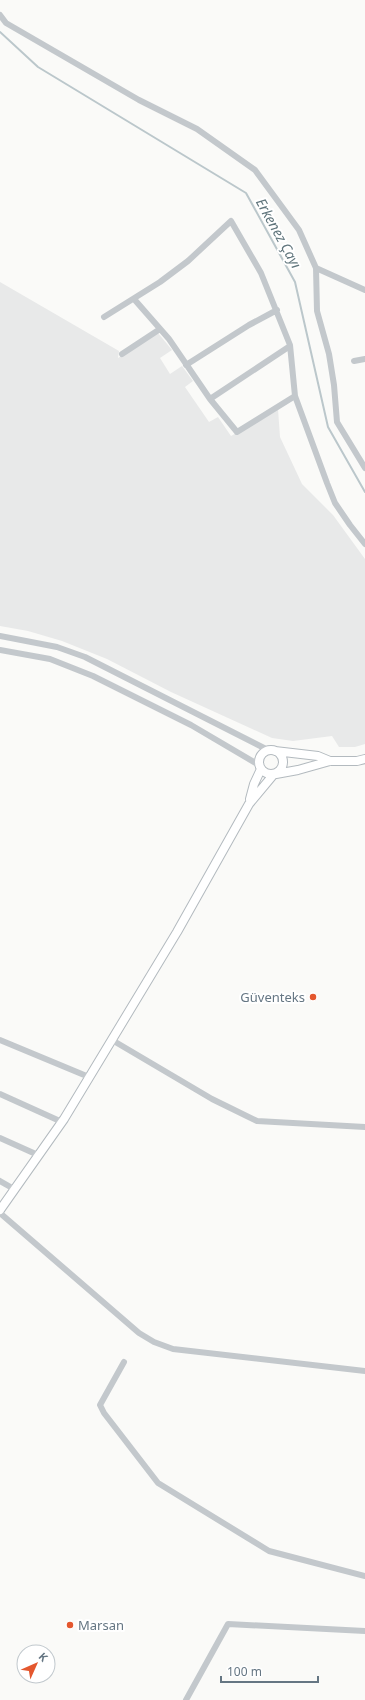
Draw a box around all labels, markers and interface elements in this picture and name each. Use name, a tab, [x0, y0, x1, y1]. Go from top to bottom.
water label: Erkenez Çayı	[252, 194, 306, 272]
place label: Güventeks	[240, 988, 305, 1006]
marker: Güventeks	[308, 992, 318, 1002]
place label: Marsan	[78, 1616, 124, 1634]
marker: Marsan	[65, 1620, 75, 1630]
north arrow	[16, 1644, 56, 1684]
text: K	[36, 1649, 52, 1665]
scale bar	[221, 1658, 318, 1684]
text: 100 m	[227, 1663, 262, 1680]

